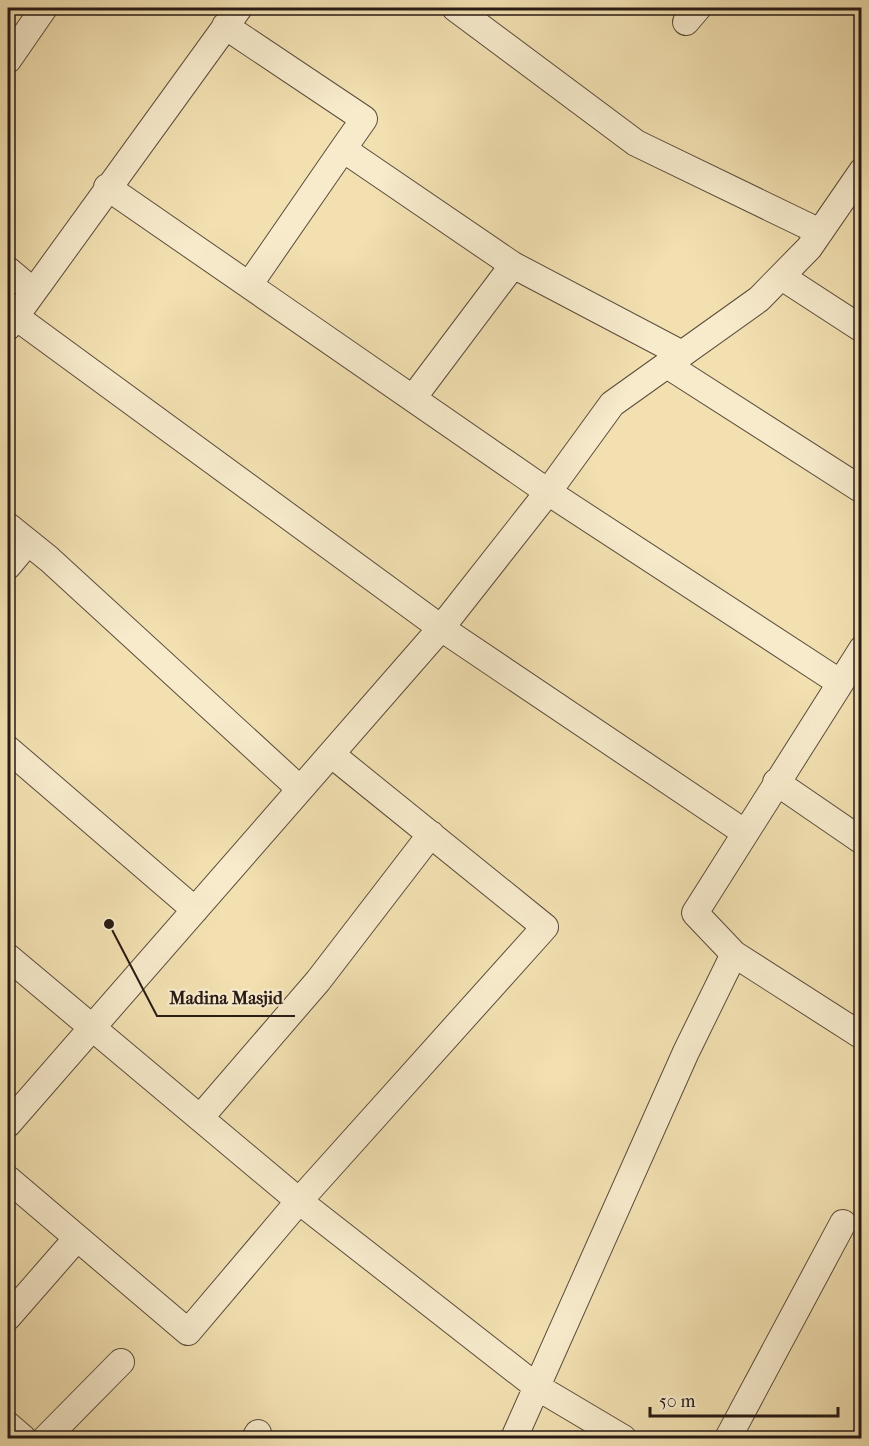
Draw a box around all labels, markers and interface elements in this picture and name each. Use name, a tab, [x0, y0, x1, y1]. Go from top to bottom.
callout: Madina Masjid	[157, 980, 295, 1016]
text: Madina Masjid	[168, 988, 284, 1009]
scale bar	[650, 1380, 838, 1418]
text: 50 m	[659, 1391, 696, 1412]

